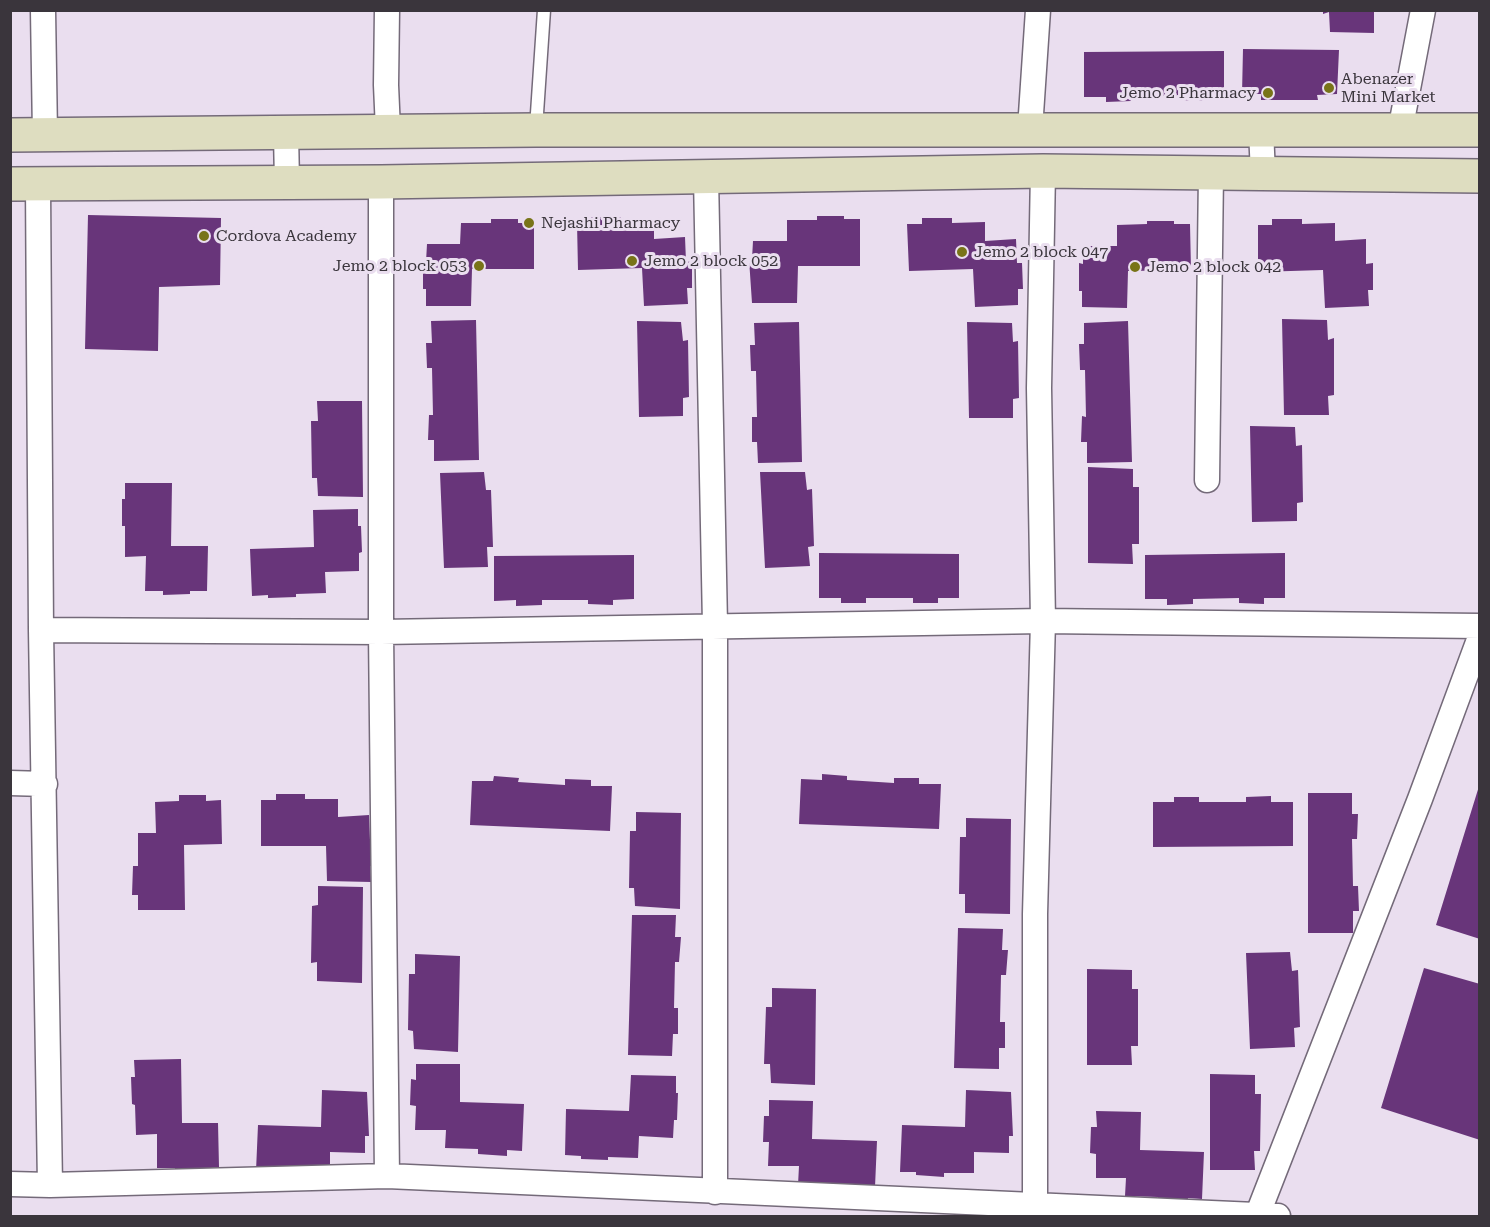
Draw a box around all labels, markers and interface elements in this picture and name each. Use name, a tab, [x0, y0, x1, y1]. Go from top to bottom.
place label: Abenazer Mini Market	[1341, 69, 1436, 107]
marker: Abenazer Mini Market	[1322, 81, 1336, 95]
place label: Jemo 2 Pharmacy	[1120, 83, 1256, 103]
marker: Jemo 2 Pharmacy	[1261, 86, 1275, 100]
place label: Nejashi Pharmacy	[541, 213, 680, 233]
marker: Nejashi Pharmacy	[522, 216, 536, 230]
place label: Cordova Academy	[216, 226, 357, 246]
marker: Cordova Academy	[197, 229, 211, 243]
place label: Jemo 2 block 047	[974, 242, 1108, 262]
marker: Jemo 2 block 047	[955, 245, 969, 259]
place label: Jemo 2 block 052	[644, 251, 778, 271]
marker: Jemo 2 block 052	[625, 254, 639, 268]
place label: Jemo 2 block 053	[333, 256, 467, 276]
place label: Jemo 2 block 042	[1147, 257, 1281, 277]
marker: Jemo 2 block 053	[472, 259, 486, 273]
marker: Jemo 2 block 042	[1128, 260, 1142, 274]

